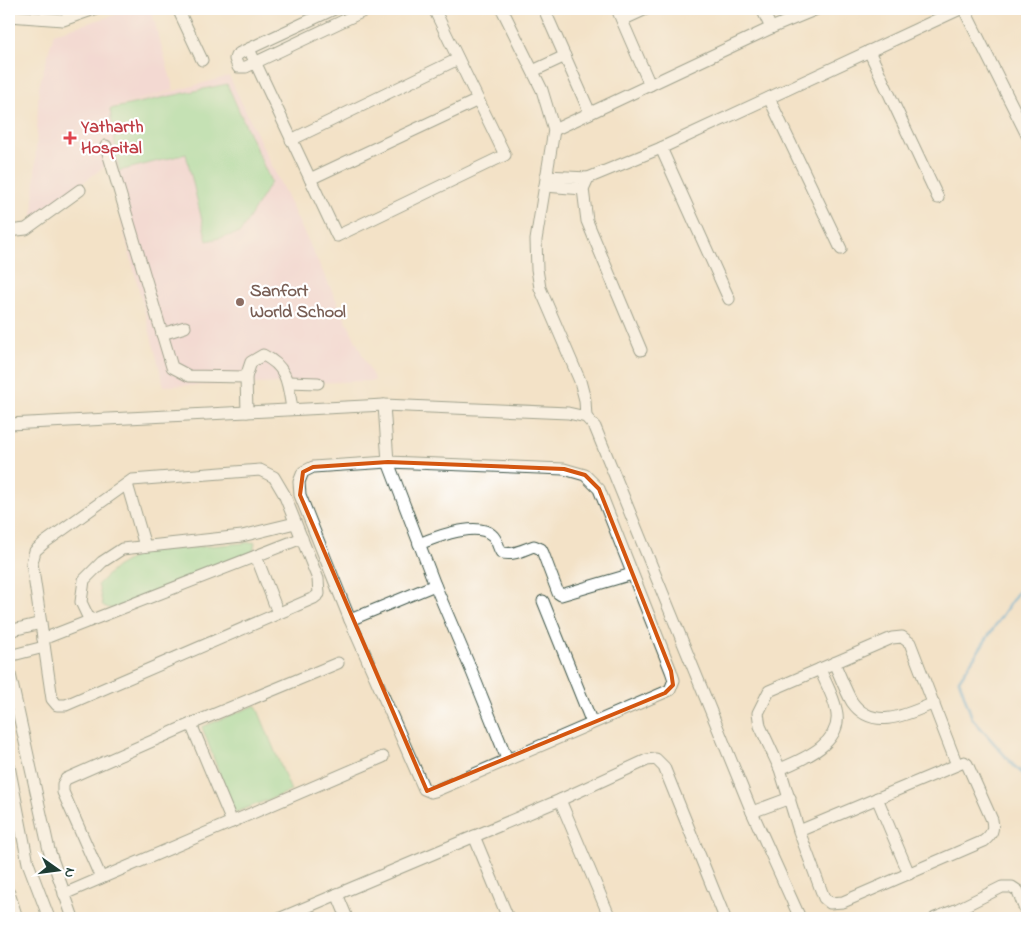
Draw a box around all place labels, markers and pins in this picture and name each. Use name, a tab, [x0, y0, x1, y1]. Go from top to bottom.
place label: Yatharth Hospital	[80, 115, 144, 162]
marker: Yatharth Hospital	[63, 131, 77, 145]
place label: Sanfort World School	[250, 279, 346, 326]
marker: Sanfort World School	[234, 296, 246, 308]

